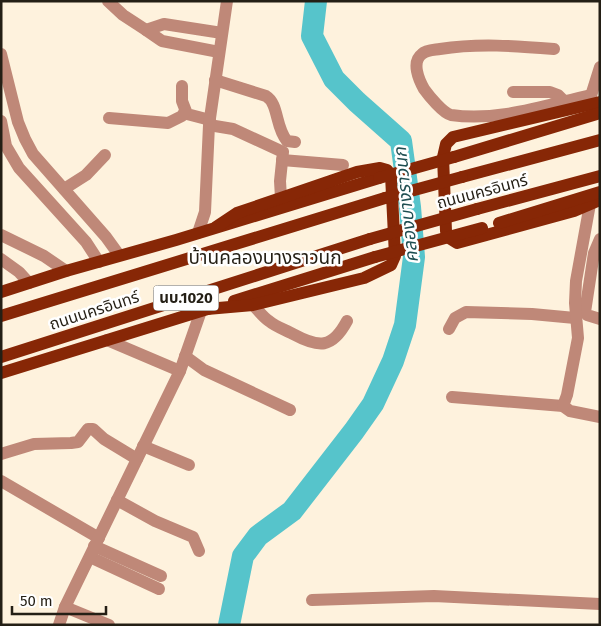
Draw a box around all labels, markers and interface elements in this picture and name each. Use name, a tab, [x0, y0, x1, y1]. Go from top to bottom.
water label: คลองบางราวนก	[389, 145, 423, 264]
street label: ถนนนครอินทร์	[435, 170, 530, 213]
district label: บ้านคลองบางราวนก	[188, 246, 342, 269]
road number: นบ.1020	[154, 286, 218, 310]
street label: ถนนนครอินทร์	[47, 287, 142, 334]
scale bar	[12, 584, 106, 616]
text: 50 m	[20, 592, 53, 610]

